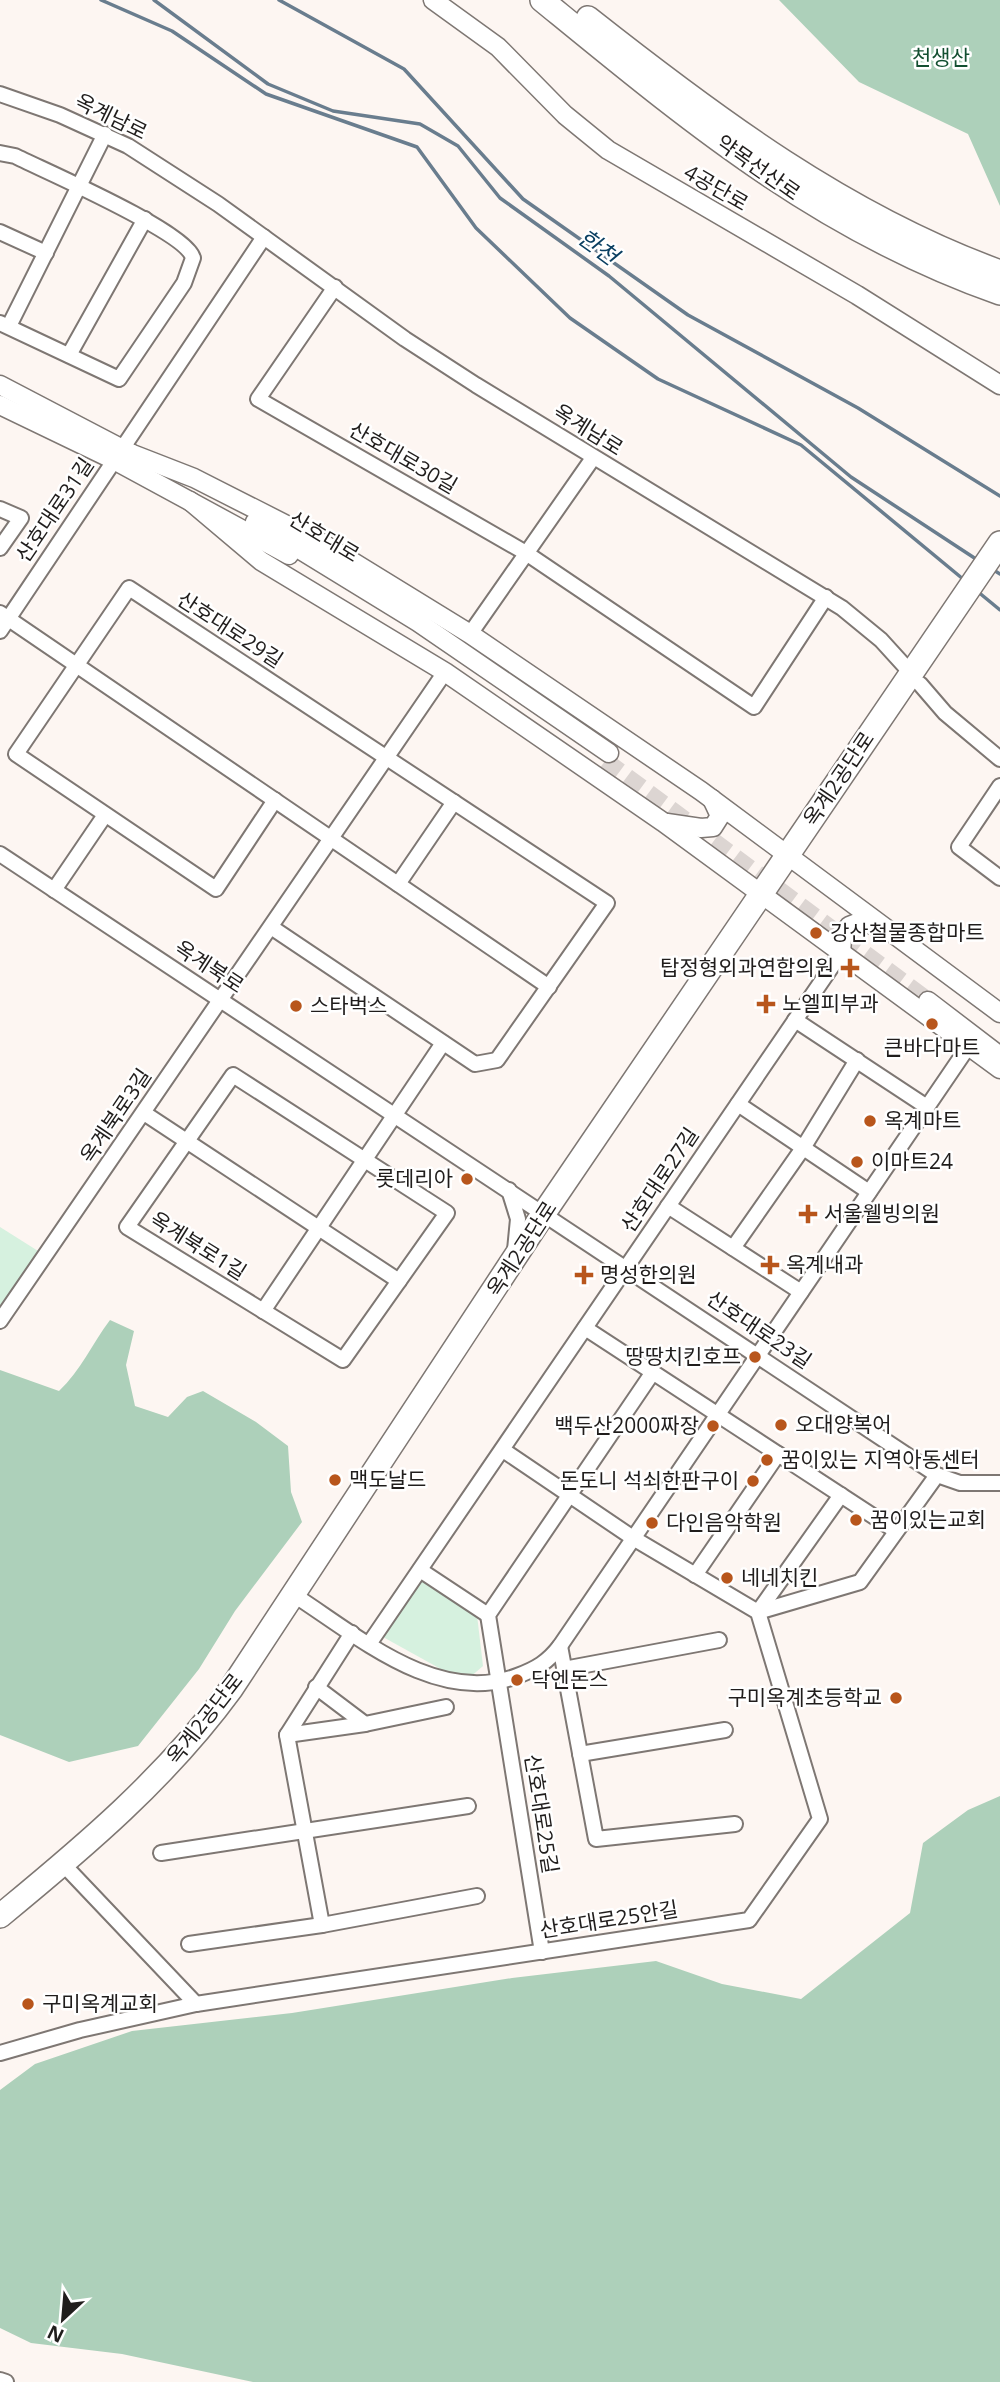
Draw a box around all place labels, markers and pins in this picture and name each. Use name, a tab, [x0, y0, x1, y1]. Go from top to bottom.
place label: 강산철물종합마트	[830, 918, 985, 946]
marker: 강산철물종합마트	[808, 925, 824, 941]
place label: 탑정형외과연합의원	[660, 953, 834, 981]
marker: 탑정형외과연합의원	[840, 958, 860, 978]
place label: 노엘피부과	[782, 989, 879, 1017]
place label: 스타벅스	[310, 991, 387, 1019]
marker: 노엘피부과	[756, 994, 776, 1014]
marker: 스타벅스	[288, 998, 304, 1014]
marker: 큰바다마트	[924, 1016, 940, 1032]
place label: 큰바다마트	[884, 1033, 980, 1061]
place label: 옥계마트	[884, 1106, 961, 1134]
marker: 옥계마트	[862, 1113, 878, 1129]
place label: 이마트24	[871, 1147, 953, 1175]
marker: 이마트24	[849, 1154, 865, 1170]
place label: 롯데리아	[376, 1164, 453, 1192]
marker: 롯데리아	[459, 1171, 475, 1187]
place label: 서울웰빙의원	[824, 1199, 940, 1227]
marker: 서울웰빙의원	[798, 1204, 818, 1224]
place label: 옥계내과	[786, 1250, 863, 1278]
marker: 옥계내과	[760, 1255, 780, 1275]
place label: 명성한의원	[600, 1260, 697, 1288]
marker: 명성한의원	[574, 1265, 594, 1285]
place label: 땅땅치킨호프	[625, 1342, 741, 1370]
marker: 땅땅치킨호프	[747, 1349, 763, 1365]
place label: 오대양복어	[795, 1410, 892, 1438]
place label: 백두산2000짜장	[554, 1411, 699, 1439]
marker: 오대양복어	[773, 1417, 789, 1433]
marker: 백두산2000짜장	[705, 1418, 721, 1434]
place label: 꿈이있는 지역아동센터	[781, 1445, 980, 1473]
marker: 꿈이있는 지역아동센터	[759, 1452, 775, 1468]
place label: 맥도날드	[349, 1465, 426, 1493]
place label: 돈도니 석쇠한판구이	[560, 1466, 739, 1494]
marker: 맥도날드	[327, 1472, 343, 1488]
marker: 돈도니 석쇠한판구이	[745, 1473, 761, 1489]
place label: 꿈이있는교회	[870, 1505, 986, 1533]
place label: 다인음악학원	[666, 1508, 782, 1536]
marker: 꿈이있는교회	[848, 1512, 864, 1528]
marker: 다인음악학원	[644, 1515, 660, 1531]
place label: 네네치킨	[741, 1563, 818, 1591]
marker: 네네치킨	[719, 1570, 735, 1586]
place label: 닥엔돈스	[531, 1665, 608, 1693]
marker: 닥엔돈스	[509, 1672, 525, 1688]
place label: 구미옥계초등학교	[727, 1683, 882, 1711]
marker: 구미옥계초등학교	[888, 1690, 904, 1706]
place label: 구미옥계교회	[42, 1989, 158, 2017]
marker: 구미옥계교회	[20, 1996, 36, 2012]

